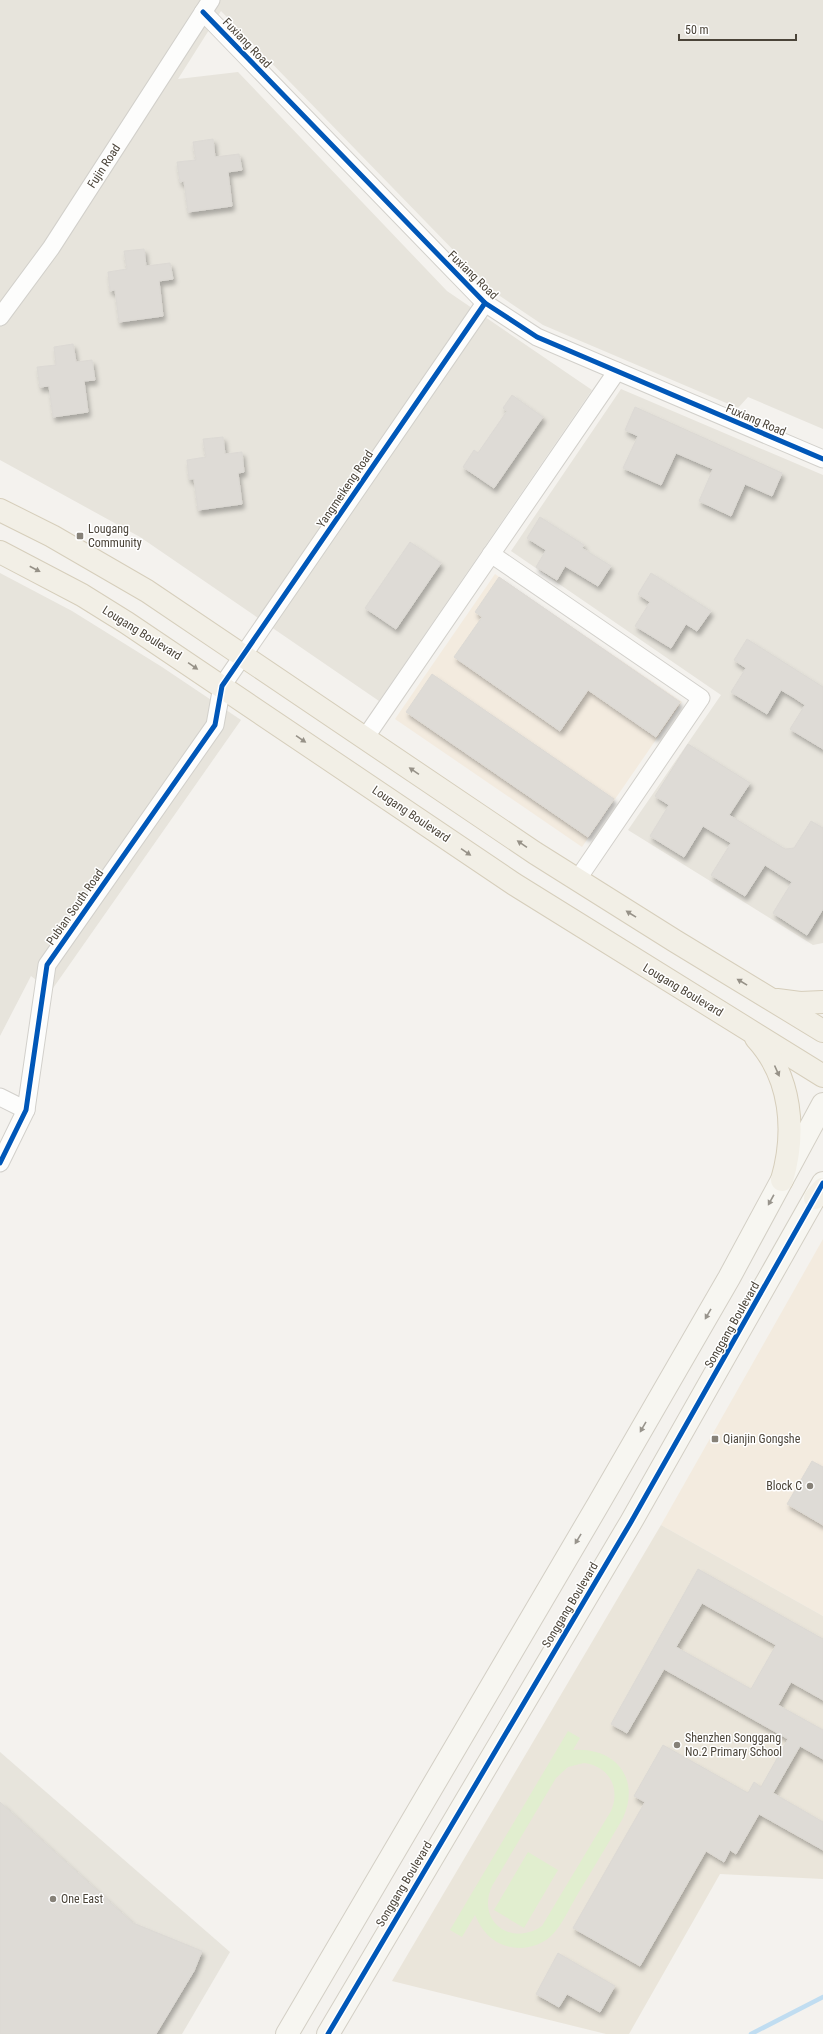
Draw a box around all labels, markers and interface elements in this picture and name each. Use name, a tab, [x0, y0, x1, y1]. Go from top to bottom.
street label: Fuxiang Road	[220, 15, 274, 71]
scale bar	[679, 16, 796, 42]
text: 50 m	[685, 23, 709, 37]
street label: Fujin Road	[85, 141, 123, 191]
street label: Fuxiang Road	[445, 248, 501, 302]
street label: Fuxiang Road	[724, 401, 788, 439]
street label: Yangmeikeng Road	[314, 448, 376, 530]
place label: Lougang Community	[88, 522, 142, 550]
marker: Lougang Community	[75, 531, 85, 541]
one-way arrow	[29, 566, 40, 573]
street label: Lougang Boulevard	[100, 603, 184, 663]
one-way arrow	[188, 662, 199, 670]
one-way arrow	[296, 735, 306, 743]
one-way arrow	[409, 767, 419, 775]
street label: Lougang Boulevard	[370, 783, 453, 845]
one-way arrow	[516, 840, 527, 848]
one-way arrow	[461, 848, 472, 855]
street label: Pubian South Road	[44, 866, 106, 948]
one-way arrow	[626, 910, 636, 918]
street label: Lougang Boulevard	[641, 961, 725, 1019]
one-way arrow	[736, 978, 748, 985]
one-way arrow	[774, 1066, 780, 1077]
one-way arrow	[768, 1194, 775, 1206]
street label: Songgang Boulevard	[702, 1279, 762, 1371]
one-way arrow	[705, 1308, 712, 1320]
one-way arrow	[640, 1421, 647, 1433]
place label: Qianjin Gongshe	[723, 1432, 801, 1446]
marker: Qianjin Gongshe	[710, 1434, 720, 1444]
place label: Block C	[766, 1479, 802, 1493]
marker: Block C	[805, 1481, 815, 1491]
one-way arrow	[575, 1533, 582, 1545]
street label: Songgang Boulevard	[539, 1560, 601, 1650]
place label: Shenzhen Songgang No.2 Primary School	[685, 1731, 782, 1759]
marker: Shenzhen Songgang No.2 Primary School	[672, 1740, 682, 1750]
street label: Songgang Boulevard	[373, 1839, 435, 1929]
place label: One East	[61, 1892, 104, 1906]
marker: One East	[48, 1894, 58, 1904]

